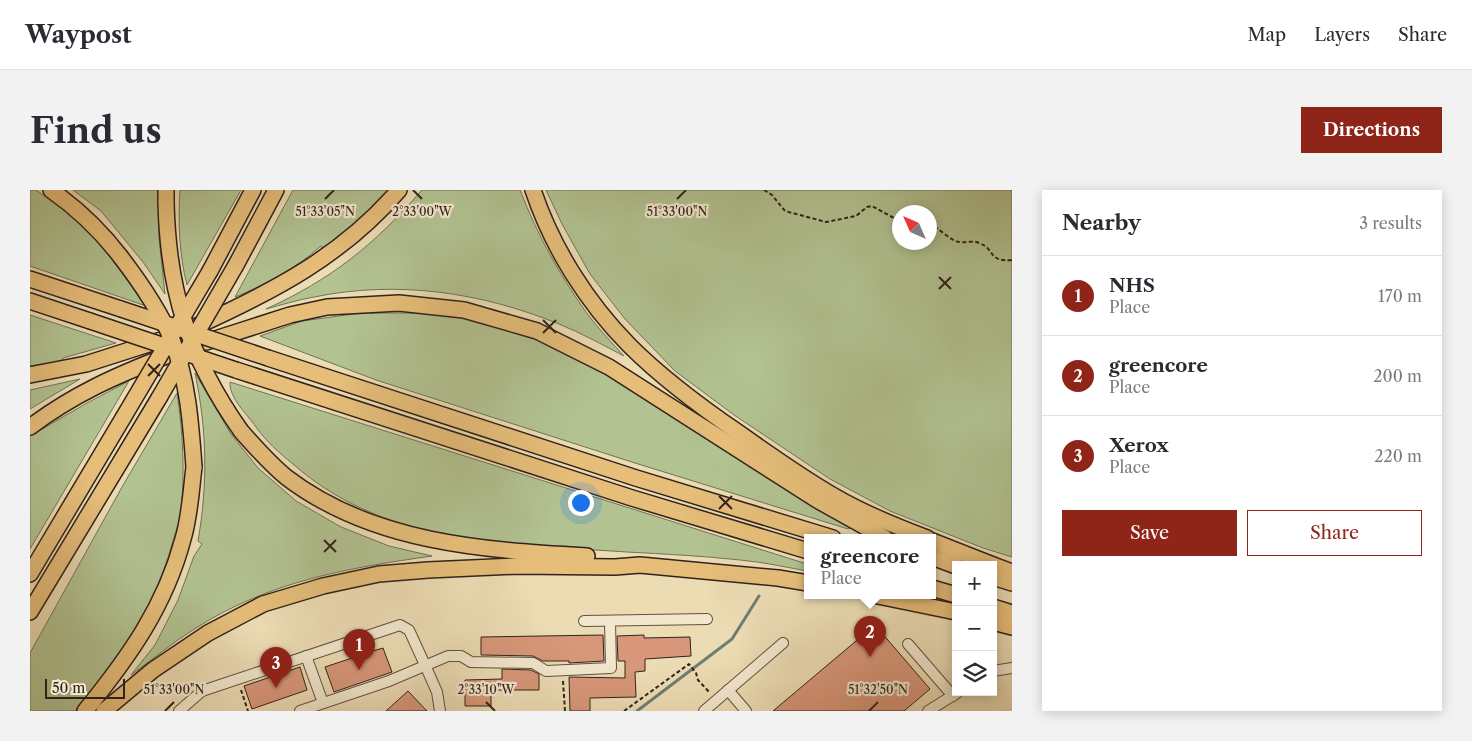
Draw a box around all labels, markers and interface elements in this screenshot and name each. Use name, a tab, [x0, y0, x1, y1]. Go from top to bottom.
text: Waypost	[25, 20, 132, 49]
text: Map	[1248, 24, 1286, 46]
text: Layers	[1314, 24, 1370, 46]
text: Share	[1398, 24, 1447, 46]
button: Directions	[1301, 107, 1442, 153]
text: Find us	[30, 109, 162, 152]
text: 51°33'05"N	[295, 204, 355, 219]
text: 2°33'00"W	[392, 204, 453, 219]
text: 51°33'00"N	[647, 204, 707, 219]
north arrow	[892, 205, 937, 250]
text: Nearby	[1062, 210, 1141, 235]
text: 3 results	[1359, 213, 1422, 233]
text: NHS	[1109, 274, 1155, 297]
text: 1	[1074, 286, 1082, 306]
text: 170 m	[1378, 286, 1422, 306]
text: Place	[1109, 297, 1150, 317]
text: greencore	[1109, 354, 1208, 377]
text: 2	[1073, 366, 1083, 386]
text: 200 m	[1373, 366, 1422, 386]
text: Place	[1109, 377, 1150, 397]
text: Xerox	[1109, 434, 1169, 457]
text: 3	[1073, 446, 1083, 466]
text: 220 m	[1374, 446, 1422, 466]
text: Place	[1109, 457, 1150, 477]
your location	[568, 490, 594, 516]
button: Save	[1062, 510, 1237, 556]
button: Share	[1247, 510, 1422, 556]
popup	[804, 534, 936, 599]
text: greencore	[821, 545, 919, 568]
map controls	[952, 561, 997, 696]
button: +	[952, 561, 997, 606]
text: Place	[821, 568, 862, 588]
button: −	[952, 606, 997, 651]
pin: 2	[854, 616, 886, 657]
pin: 1	[343, 629, 375, 670]
pin: 3	[260, 647, 292, 688]
button: layers	[952, 651, 997, 696]
scale bar	[45, 676, 125, 699]
text: 50 m	[52, 679, 85, 697]
text: 51°33'00"N	[144, 682, 204, 697]
text: 2°33'10"W	[458, 682, 515, 697]
text: 51°32'50"N	[848, 682, 908, 697]

